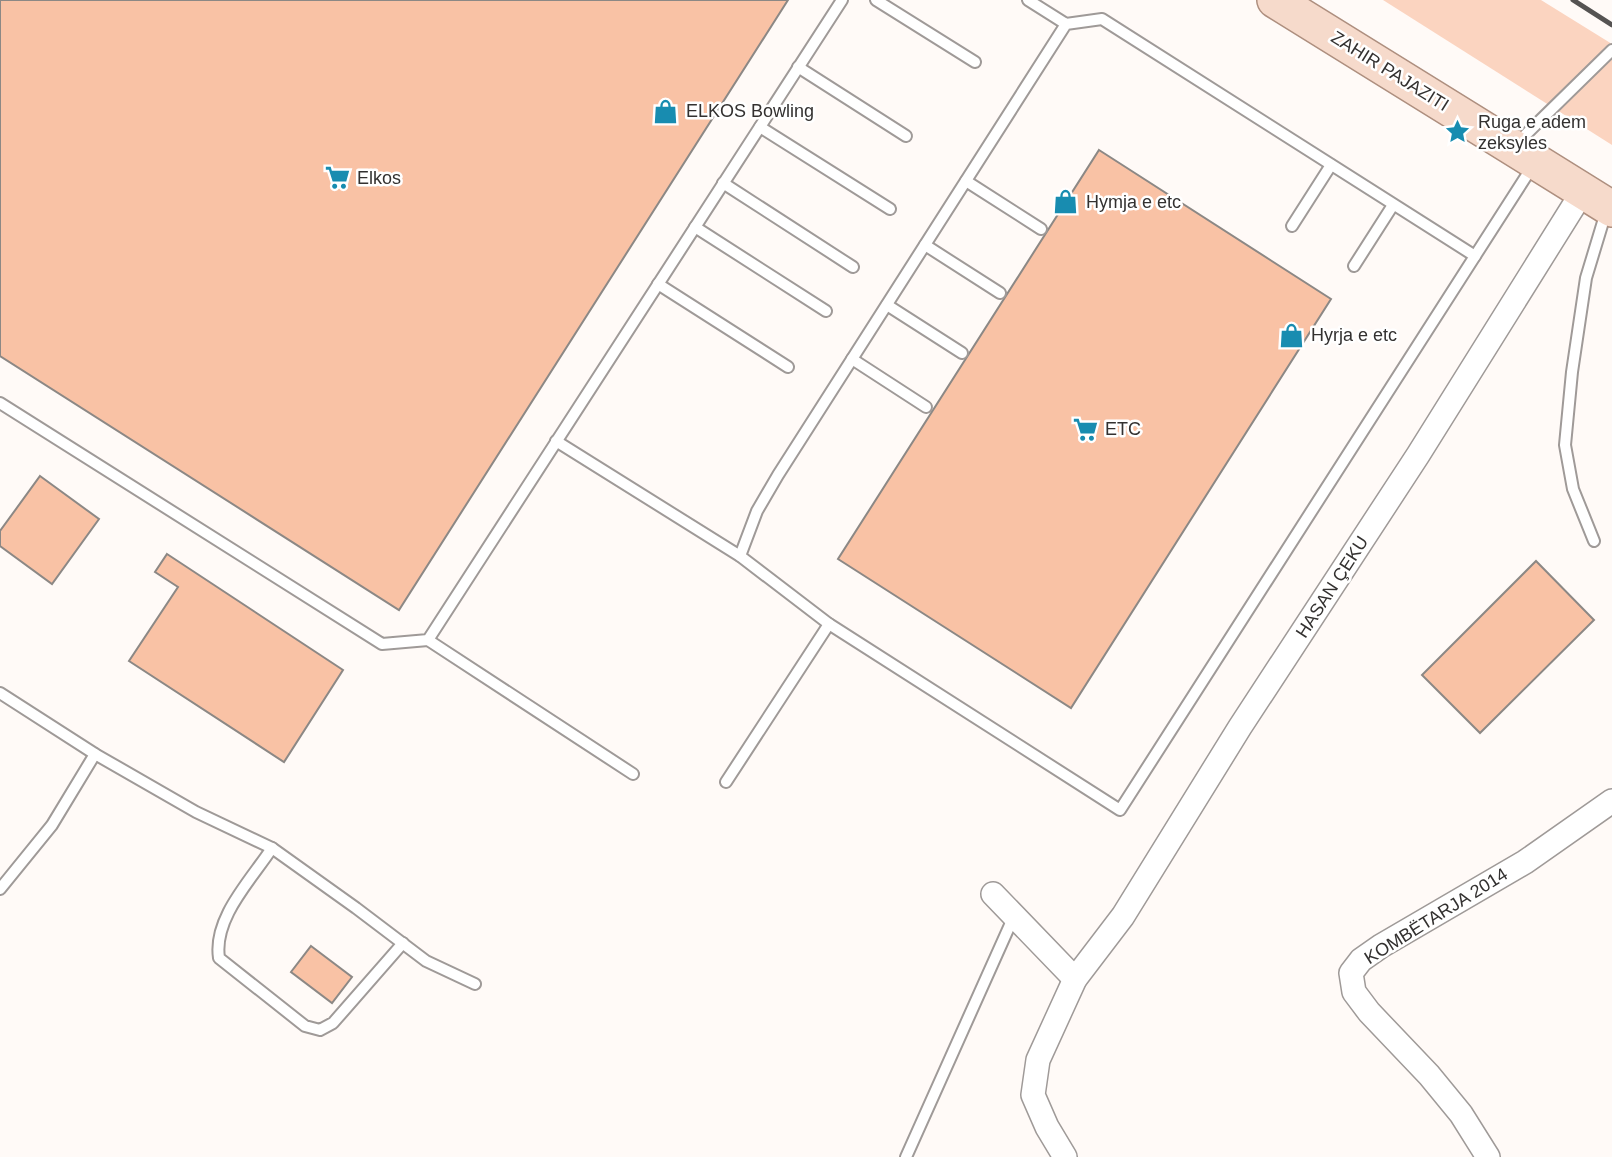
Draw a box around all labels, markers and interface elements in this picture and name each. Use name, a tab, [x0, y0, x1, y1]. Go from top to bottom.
street label: ZAHIR PAJAZITI	[1328, 27, 1452, 115]
shop icon: ELKOS Bowling	[652, 97, 680, 125]
place label: ELKOS Bowling	[686, 101, 814, 121]
place label: Ruga e adem zeksyles	[1478, 112, 1586, 153]
place icon: Ruga e adem zeksyles	[1444, 118, 1472, 146]
supermarket icon: Elkos	[323, 164, 351, 192]
place label: Elkos	[357, 168, 401, 188]
shop icon: Hymja e etc	[1052, 188, 1080, 216]
place label: Hymja e etc	[1086, 192, 1181, 212]
shop icon: Hyrja e etc	[1277, 321, 1305, 349]
place label: Hyrja e etc	[1311, 325, 1397, 345]
supermarket icon: ETC	[1071, 415, 1099, 443]
place label: ETC	[1105, 419, 1141, 439]
street label: HASAN ÇEKU	[1292, 532, 1372, 642]
street label: KOMBËTARJA 2014	[1361, 864, 1511, 968]

